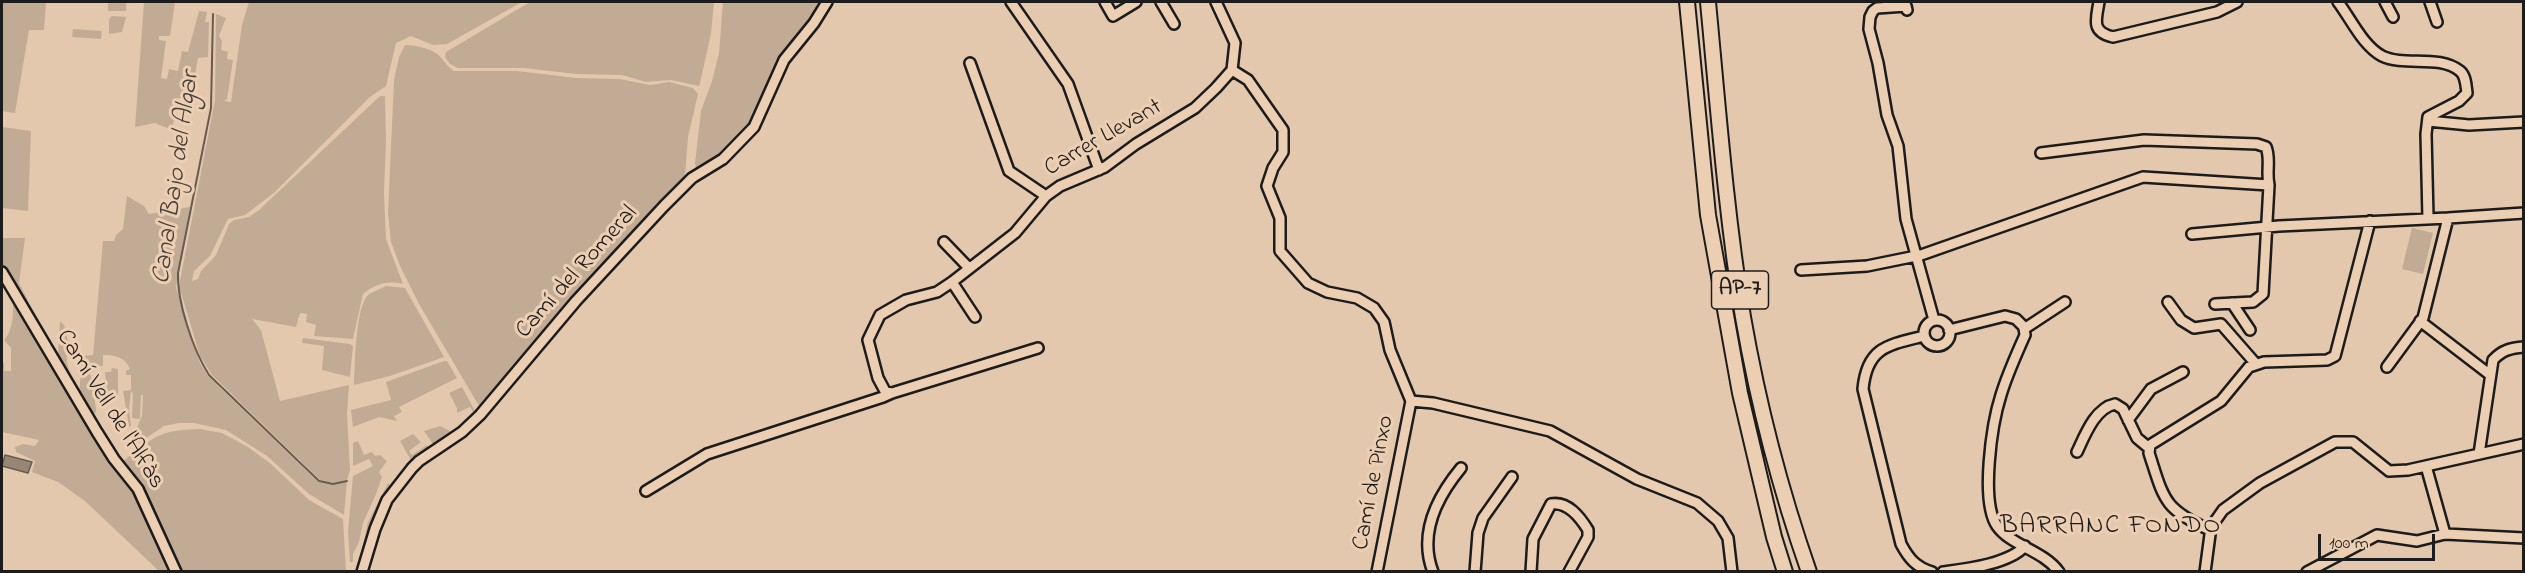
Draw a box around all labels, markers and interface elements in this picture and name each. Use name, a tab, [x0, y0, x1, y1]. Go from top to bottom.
water label: Canal Bajo del Algar	[148, 70, 208, 286]
street label: Carrer Llevant	[1040, 94, 1168, 184]
street label: Camí del Romeral	[511, 201, 645, 345]
road number: AP-7	[1712, 271, 1768, 309]
street label: Camí Vell de l'Alfàs	[48, 325, 170, 495]
street label: Camí de Pinxo	[1348, 413, 1402, 553]
district label: BARRANC FONDO	[2000, 512, 2222, 544]
scale bar	[2321, 522, 2438, 560]
text: 100 m	[2329, 531, 2369, 557]

